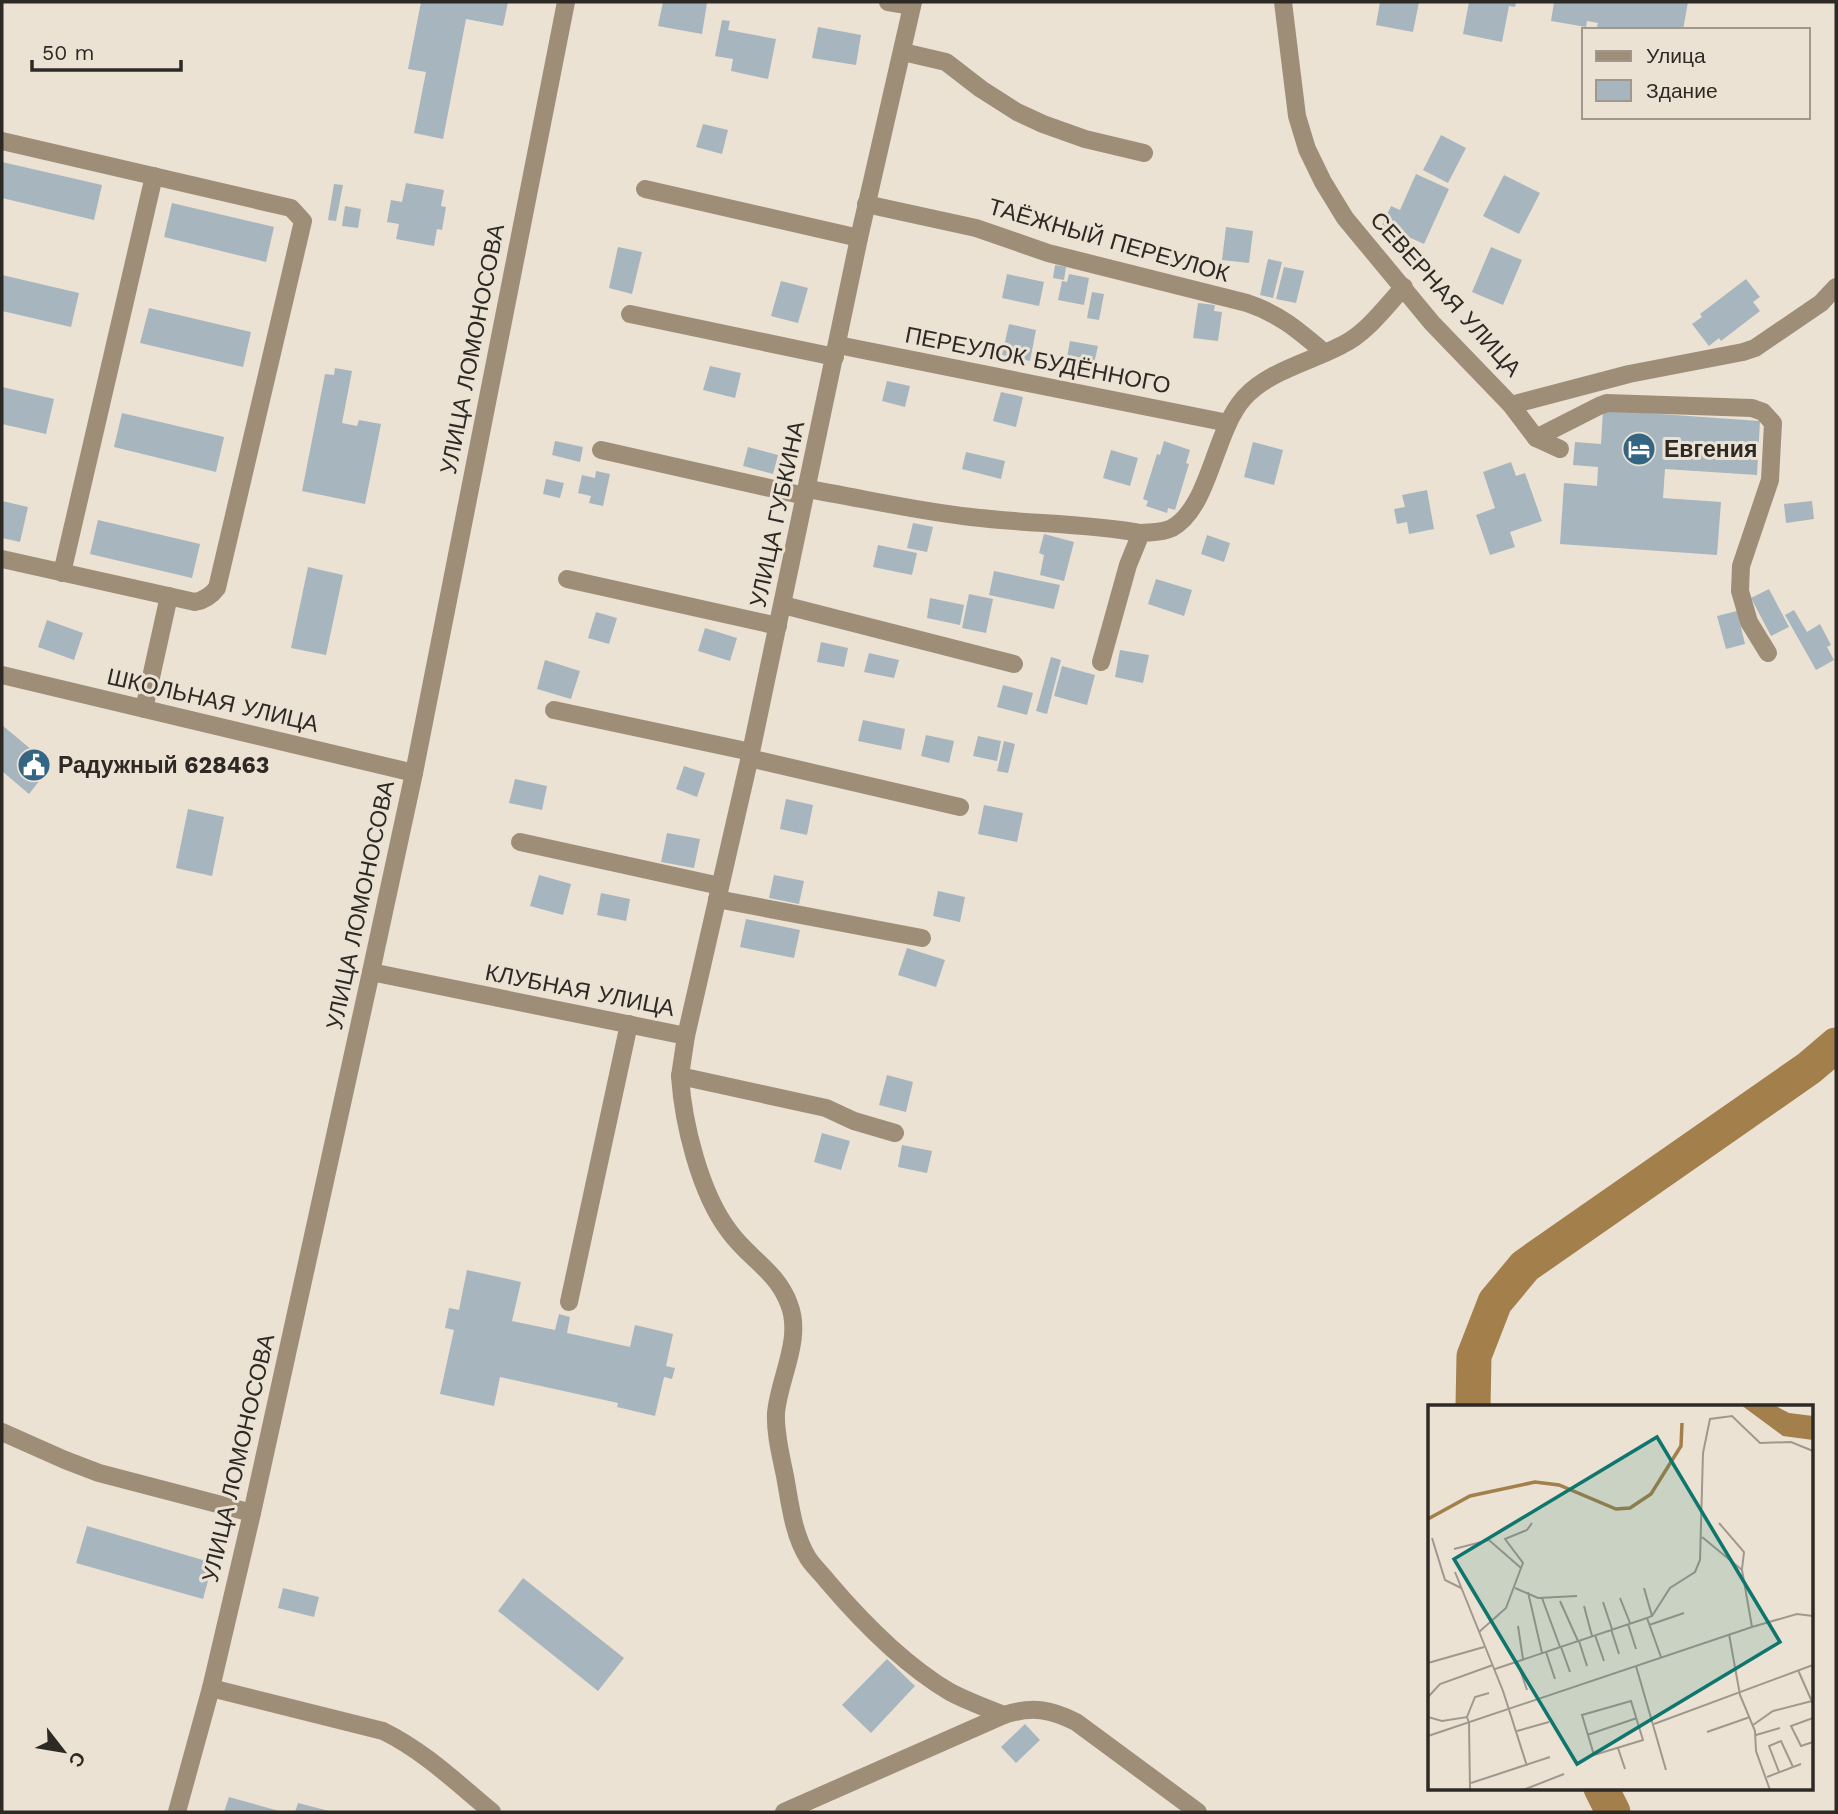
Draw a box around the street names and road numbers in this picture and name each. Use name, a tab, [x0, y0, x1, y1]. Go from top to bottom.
street label: ТАЁЖНЫЙ ПЕРЕУЛОК	[985, 192, 1233, 288]
street label: СЕВЕРНАЯ УЛИЦА	[1365, 206, 1527, 383]
street label: УЛИЦА ЛОМОНОСОВА	[435, 221, 510, 476]
street label: ПЕРЕУЛОК БУДЁННОГО	[903, 321, 1173, 399]
street label: УЛИЦА ГУБКИНА	[745, 418, 811, 610]
street label: ШКОЛЬНАЯ УЛИЦА	[104, 663, 322, 738]
street label: УЛИЦА ЛОМОНОСОВА	[321, 777, 400, 1032]
street label: КЛУБНАЯ УЛИЦА	[483, 959, 678, 1022]
street label: УЛИЦА ЛОМОНОСОВА	[197, 1331, 280, 1585]

